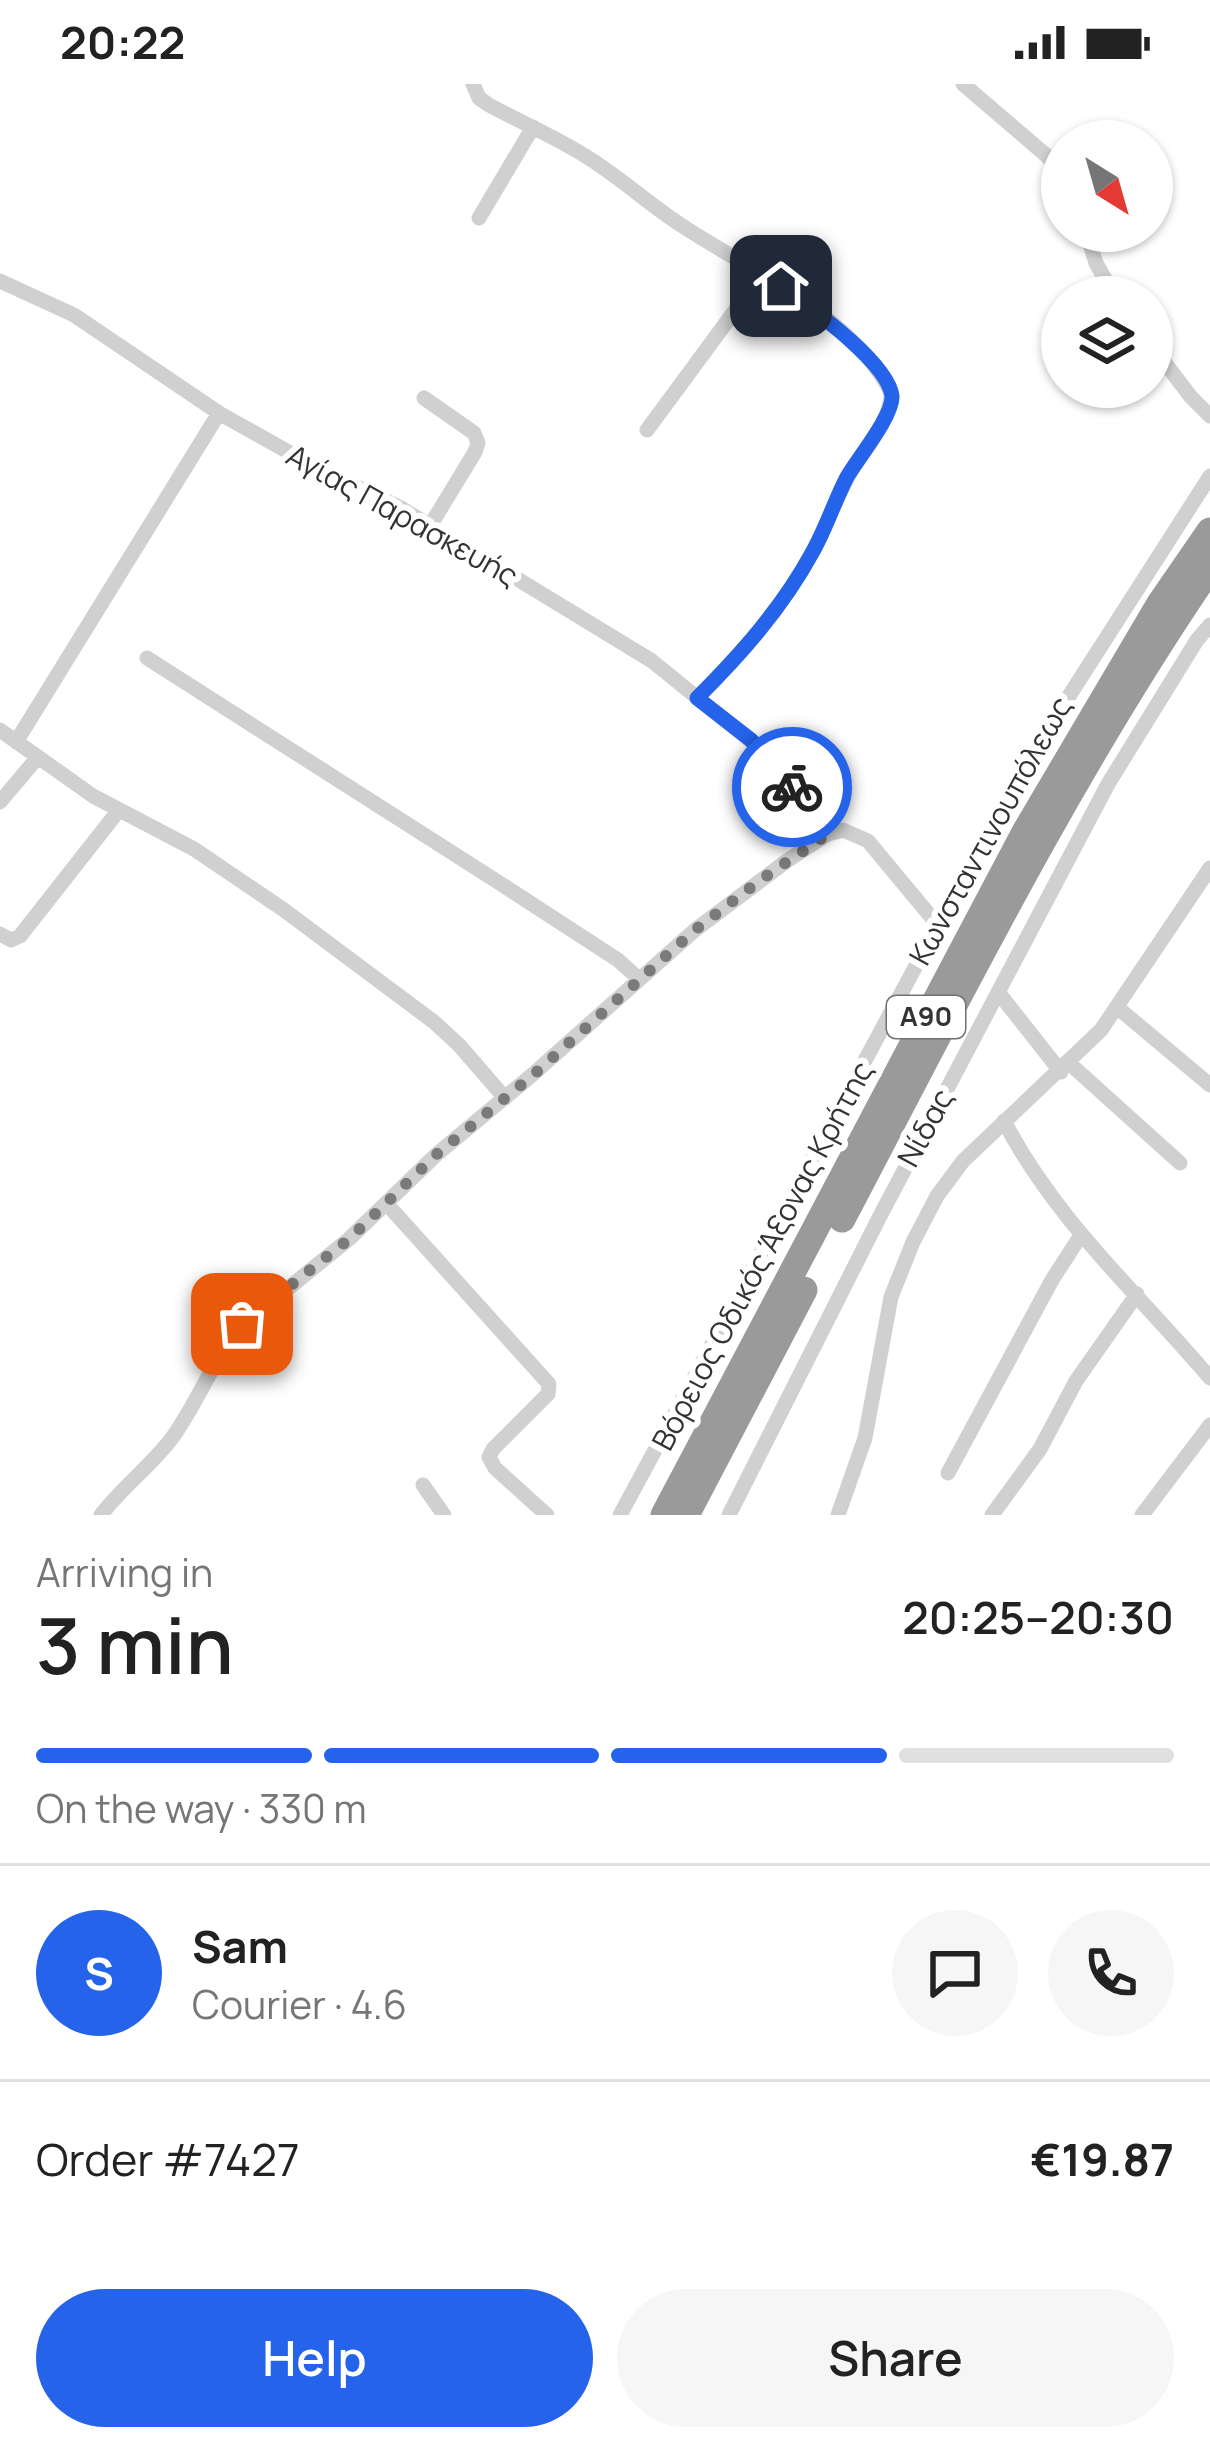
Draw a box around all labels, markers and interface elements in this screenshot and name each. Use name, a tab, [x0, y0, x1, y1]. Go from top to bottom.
text: 20:22	[60, 11, 185, 73]
north arrow	[1041, 120, 1173, 252]
map controls	[1041, 120, 1173, 408]
pin	[730, 235, 832, 337]
icon: home	[748, 253, 814, 319]
button: layers	[1041, 276, 1173, 408]
street label: Αγίας Παρασκευής	[280, 434, 526, 595]
street label: Κωνσταντινουπόλεως	[899, 689, 1081, 972]
courier	[732, 727, 852, 847]
icon: bike	[759, 754, 825, 820]
road number: Α90	[887, 996, 965, 1038]
street label: Βόρειος Οδικός Άξονας Κρήτης	[641, 1053, 882, 1457]
street label: Νίδας	[887, 1081, 962, 1174]
pin	[191, 1273, 293, 1375]
icon: bag	[209, 1291, 275, 1357]
text: Arriving in	[36, 1545, 213, 1599]
text: 20:25–20:30	[902, 1586, 1174, 1648]
text: 3 min	[36, 1591, 234, 1697]
text: On the way · 330 m	[36, 1781, 367, 1835]
button: chat	[892, 1910, 1018, 2036]
button: phone	[1048, 1910, 1174, 2036]
text: Sam	[192, 1915, 288, 1977]
text: S	[84, 1942, 114, 2004]
text: Courier · 4.6	[192, 1977, 407, 2031]
text: Order #7427	[36, 2128, 300, 2190]
text: €19.87	[1031, 2128, 1174, 2190]
button: Help	[36, 2289, 593, 2427]
button: Share	[617, 2289, 1174, 2427]

